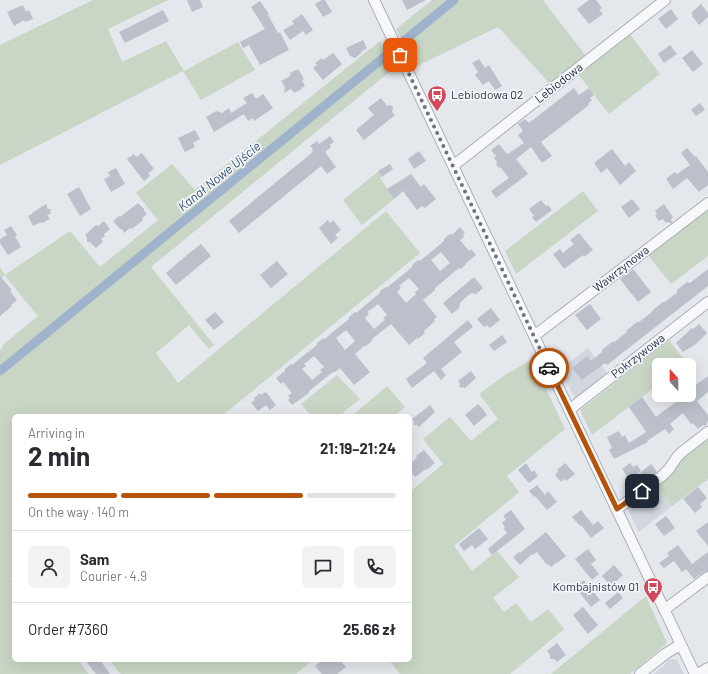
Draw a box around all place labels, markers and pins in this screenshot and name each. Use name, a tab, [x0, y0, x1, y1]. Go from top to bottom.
pin	[383, 38, 417, 72]
bus stop icon: Lebiodowa 02	[426, 84, 448, 112]
place label: Lebiodowa 02	[451, 87, 523, 101]
pin	[625, 474, 659, 508]
bus stop icon: Kombajnistów 01	[642, 576, 664, 604]
place label: Kombajnistów 01	[552, 579, 639, 593]

